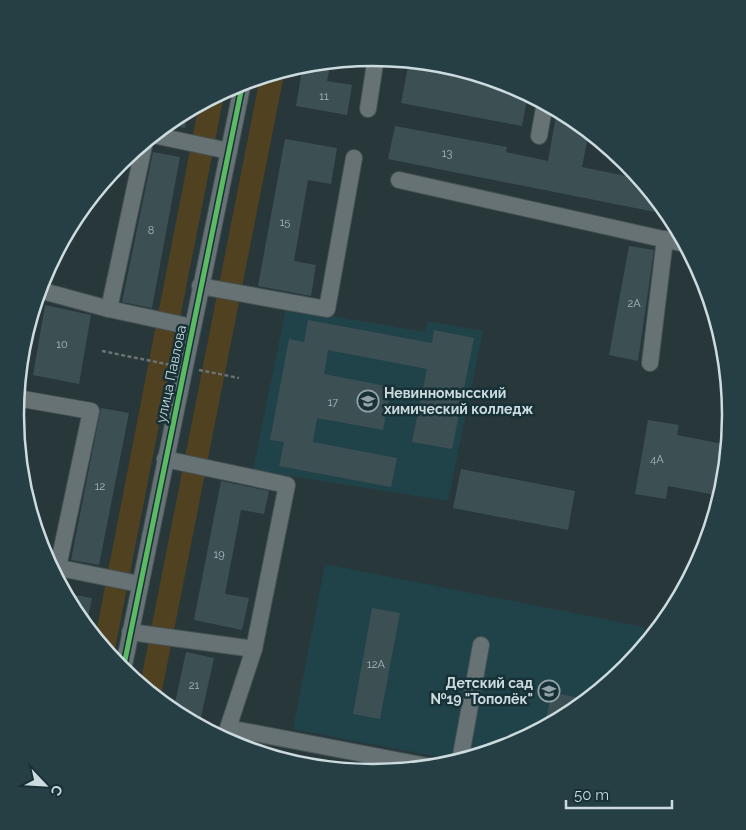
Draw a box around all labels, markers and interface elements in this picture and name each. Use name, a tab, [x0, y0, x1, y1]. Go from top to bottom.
house number: 11	[319, 90, 329, 103]
house number: 13	[442, 147, 452, 160]
house number: 15	[280, 216, 290, 229]
house number: 8	[148, 224, 154, 237]
house number: 2А	[627, 297, 641, 310]
street label: улица Павлова	[153, 324, 189, 424]
house number: 10	[56, 338, 68, 351]
place label: Невинномысский химический колледж	[384, 385, 533, 417]
school or university icon: Невинномысский химический колледж	[356, 389, 380, 413]
house number: 17	[328, 396, 338, 409]
house number: 4А	[650, 453, 664, 466]
house number: 12	[95, 480, 105, 493]
house number: 19	[213, 548, 225, 561]
house number: 12А	[367, 658, 386, 671]
place label: Детский сад №19 "Тополёк"	[430, 675, 533, 707]
house number: 21	[189, 679, 200, 692]
school or university icon: Детский сад №19 "Тополёк"	[537, 679, 561, 703]
north arrow	[20, 760, 70, 810]
scale bar	[566, 778, 672, 810]
text: С	[47, 783, 66, 799]
text: 50 m	[574, 786, 609, 804]

